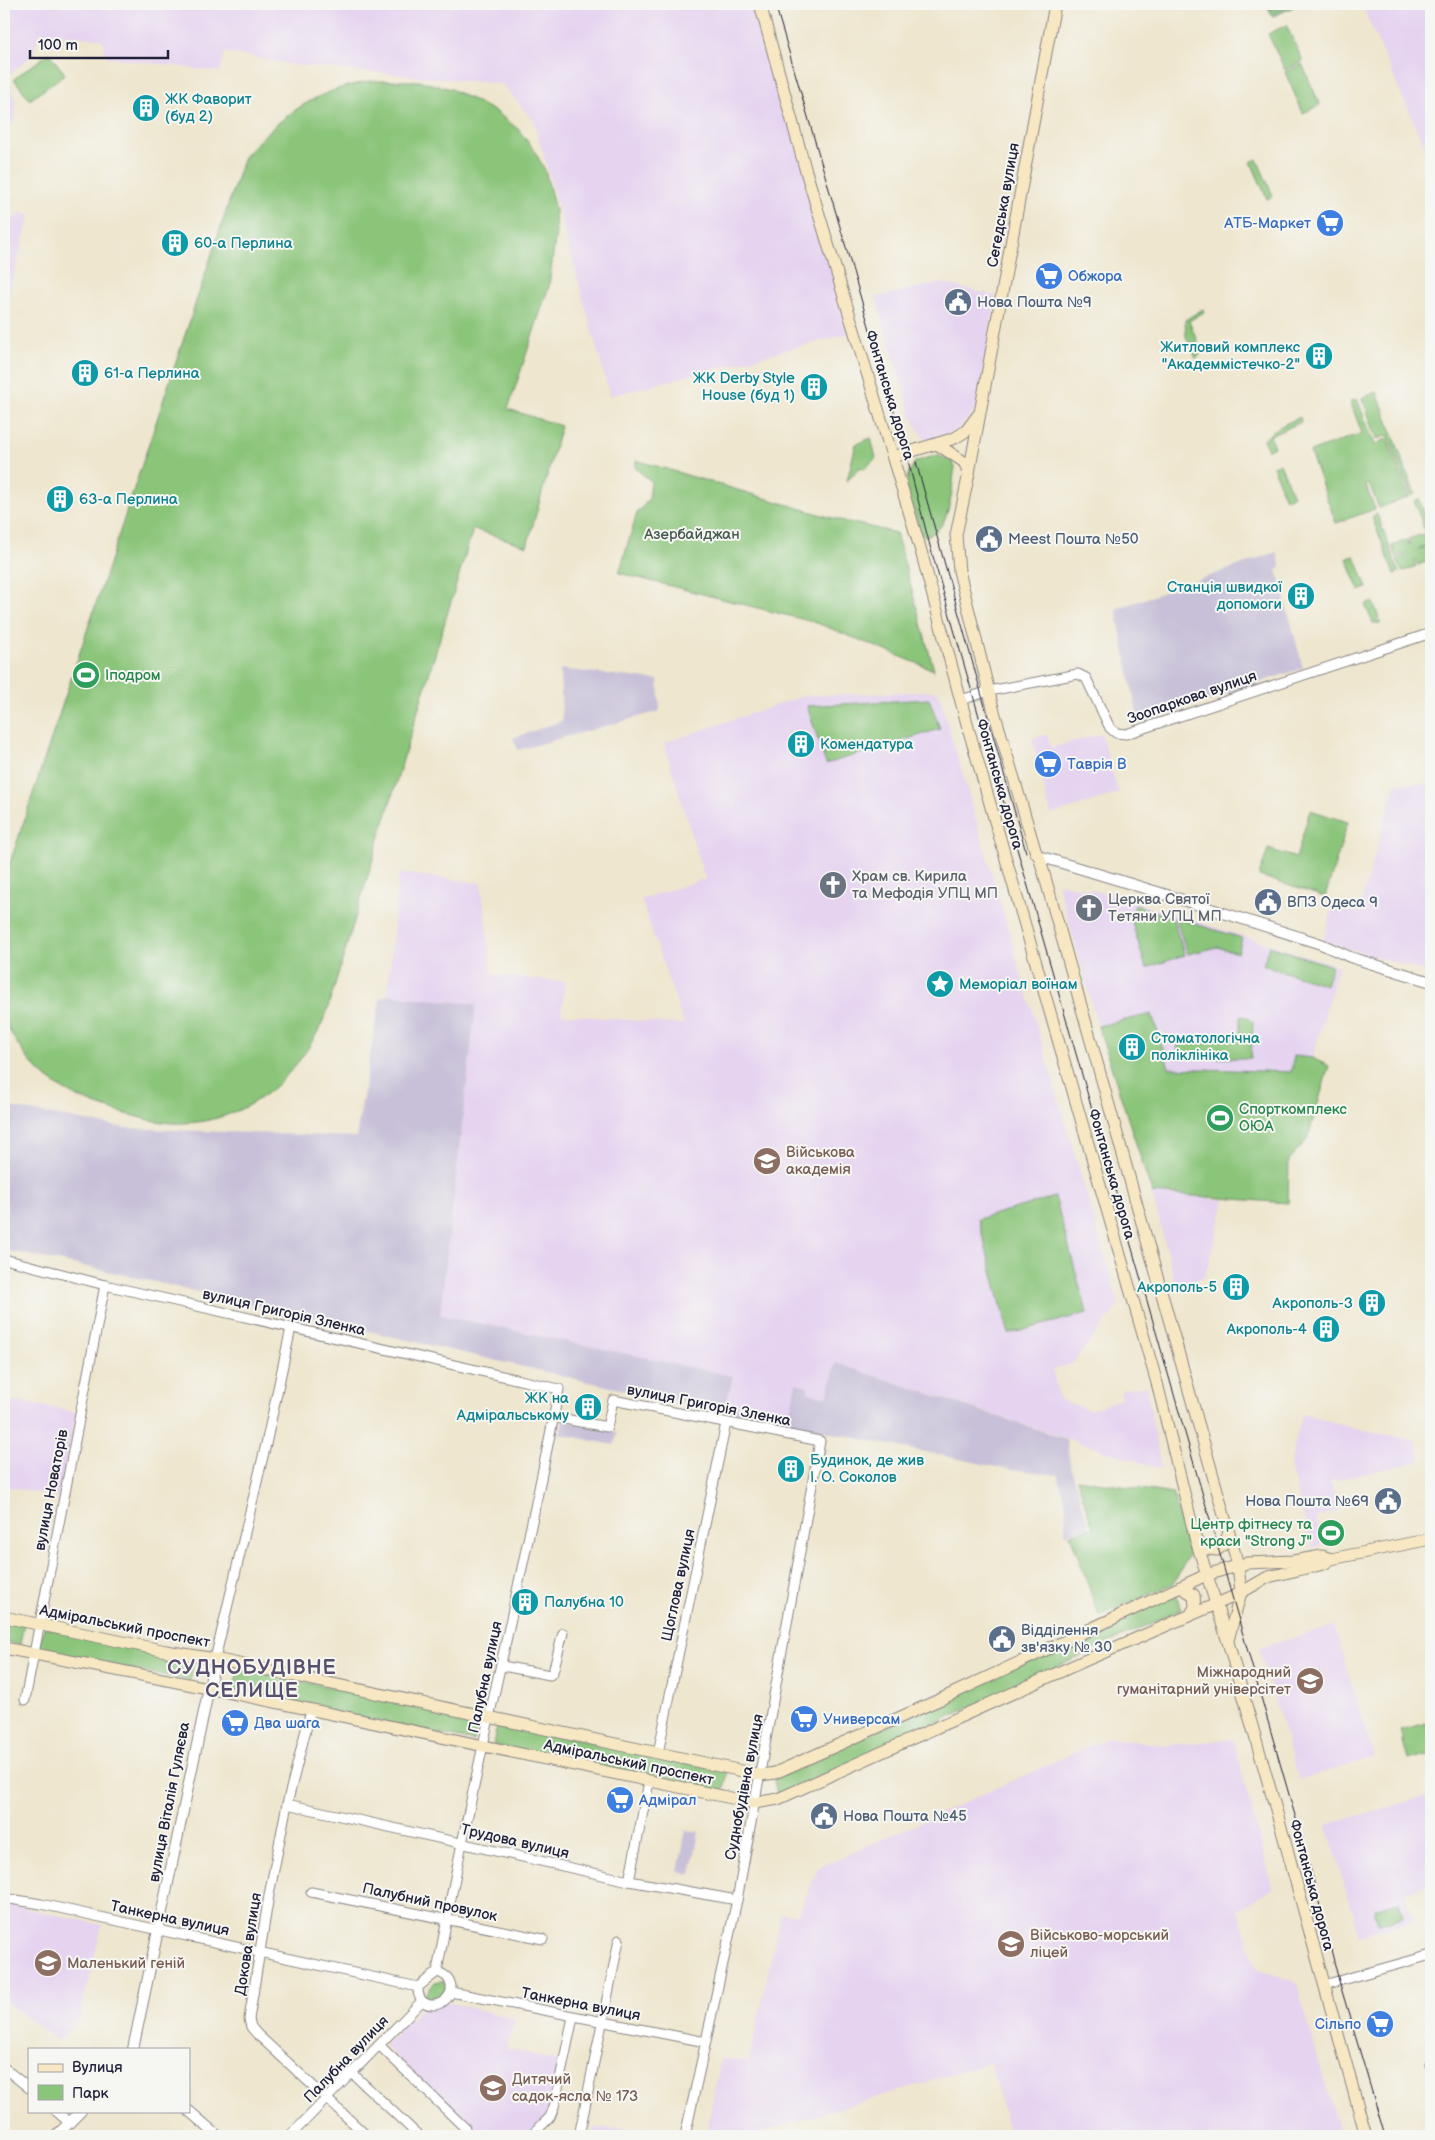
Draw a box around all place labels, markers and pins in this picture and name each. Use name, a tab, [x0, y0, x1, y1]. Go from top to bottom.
place label: ЖК Фаворит (буд 2)	[165, 90, 252, 126]
building icon: ЖК Фаворит (буд 2)	[131, 93, 161, 123]
supermarket icon: АТБ-Маркет	[1315, 208, 1345, 238]
place label: АТБ-Маркет	[1223, 214, 1311, 233]
building icon: 60-а Перлина	[160, 228, 190, 258]
place label: 60-а Перлина	[194, 234, 293, 253]
supermarket icon: Обжора	[1034, 261, 1064, 291]
place label: Обжора	[1068, 267, 1122, 286]
public building icon: Нова Пошта №9	[943, 287, 973, 317]
place label: Нова Пошта №9	[977, 293, 1092, 312]
place label: Житловий комплекс "Академмістечко-2"	[1160, 338, 1301, 374]
building icon: Житловий комплекс "Академмістечко-2"	[1304, 341, 1334, 371]
building icon: 61-а Перлина	[70, 358, 100, 388]
place label: 61-а Перлина	[104, 364, 200, 383]
place label: ЖК Derby Style House (буд 1)	[693, 369, 795, 405]
building icon: ЖК Derby Style House (буд 1)	[799, 372, 829, 402]
building icon: 63-а Перлина	[45, 484, 75, 514]
place label: 63-а Перлина	[79, 490, 178, 509]
public building icon: Meest Пошта №50	[974, 524, 1004, 554]
place label: Meest Пошта №50	[1008, 530, 1139, 549]
place label: Станція швидкої допомоги	[1167, 578, 1282, 614]
building icon: Станція швидкої допомоги	[1286, 581, 1316, 611]
sports icon: Іподром	[71, 660, 101, 690]
place label: Іподром	[105, 666, 161, 685]
building icon: Комендатура	[786, 729, 816, 759]
place label: Комендатура	[820, 735, 914, 754]
supermarket icon: Таврія В	[1033, 749, 1063, 779]
place label: Таврія В	[1067, 755, 1127, 774]
place label: Храм св. Кирила та Мефодія УПЦ МП	[852, 867, 998, 903]
church icon: Храм св. Кирила та Мефодія УПЦ МП	[818, 870, 848, 900]
public building icon: ВПЗ Одеса 9	[1253, 887, 1283, 917]
place label: Церква Святої Тетяни УПЦ МП	[1108, 890, 1222, 926]
church icon: Церква Святої Тетяни УПЦ МП	[1074, 893, 1104, 923]
place label: ВПЗ Одеса 9	[1287, 893, 1378, 912]
place icon: Меморіал воїнам	[925, 969, 955, 999]
place label: Меморіал воїнам	[959, 975, 1078, 994]
place label: Стоматологічна поліклініка	[1151, 1029, 1260, 1065]
building icon: Стоматологічна поліклініка	[1117, 1032, 1147, 1062]
place label: Спорткомплекс ОЮА	[1239, 1100, 1348, 1136]
sports icon: Спорткомплекс ОЮА	[1205, 1103, 1235, 1133]
place label: Військова академія	[786, 1143, 855, 1179]
school or university icon: Військова академія	[752, 1146, 782, 1176]
building icon: Акрополь-5	[1221, 1272, 1251, 1302]
place label: Акрополь-5	[1136, 1278, 1217, 1297]
building icon: Акрополь-3	[1357, 1288, 1387, 1318]
place label: Акрополь-3	[1272, 1294, 1353, 1313]
building icon: Акрополь-4	[1311, 1314, 1341, 1344]
place label: Акрополь-4	[1226, 1320, 1307, 1339]
place label: ЖК на Адміральському	[456, 1389, 569, 1425]
building icon: ЖК на Адміральському	[573, 1392, 603, 1422]
place label: Будинок, де жив І. О. Соколов	[810, 1451, 924, 1487]
building icon: Будинок, де жив І. О. Соколов	[776, 1454, 806, 1484]
public building icon: Нова Пошта №69	[1373, 1486, 1403, 1516]
place label: Нова Пошта №69	[1245, 1492, 1369, 1511]
place label: Центр фітнесу та краси "Strong J"	[1190, 1515, 1312, 1551]
sports icon: Центр фітнесу та краси "Strong J"	[1316, 1518, 1346, 1548]
building icon: Палубна 10	[510, 1587, 540, 1617]
place label: Палубна 10	[544, 1593, 624, 1612]
place label: Відділення зв'язку № 30	[1021, 1621, 1112, 1657]
public building icon: Відділення зв'язку № 30	[987, 1624, 1017, 1654]
place label: Міжнародний гуманітарний універсітет	[1117, 1663, 1291, 1699]
school or university icon: Міжнародний гуманітарний універсітет	[1295, 1666, 1325, 1696]
supermarket icon: Универсам	[789, 1704, 819, 1734]
supermarket icon: Два шага	[220, 1708, 250, 1738]
place label: Универсам	[823, 1710, 900, 1729]
place label: Два шага	[254, 1714, 320, 1733]
supermarket icon: Адмірал	[605, 1785, 635, 1815]
place label: Адмірал	[638, 1791, 697, 1810]
public building icon: Нова Пошта №45	[809, 1801, 839, 1831]
place label: Нова Пошта №45	[843, 1807, 967, 1826]
place label: Військово-морський ліцей	[1030, 1926, 1169, 1962]
school or university icon: Військово-морський ліцей	[996, 1929, 1026, 1959]
school or university icon: Маленький геній	[33, 1948, 63, 1978]
place label: Маленький геній	[67, 1954, 185, 1973]
supermarket icon: Сільпо	[1365, 2009, 1395, 2039]
place label: Сільпо	[1315, 2015, 1361, 2034]
place label: Дитячий садок-ясла № 173	[512, 2070, 638, 2106]
school or university icon: Дитячий садок-ясла № 173	[478, 2073, 508, 2103]

